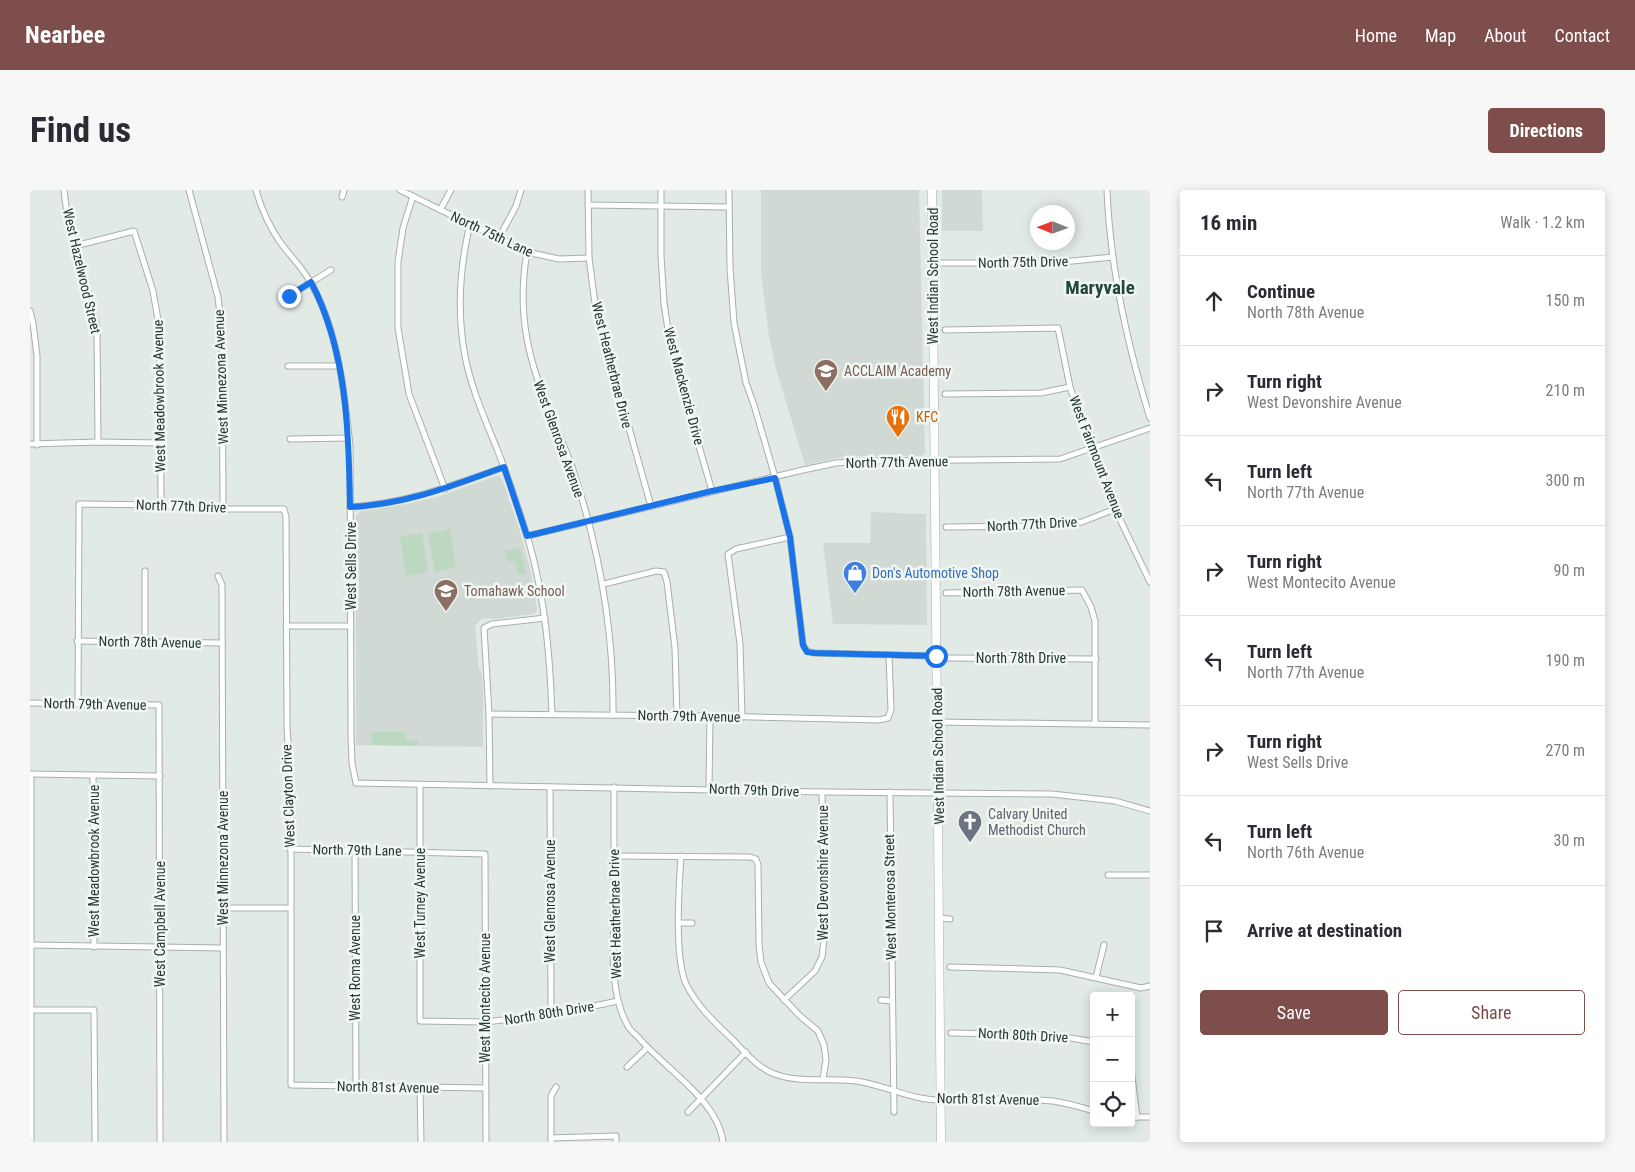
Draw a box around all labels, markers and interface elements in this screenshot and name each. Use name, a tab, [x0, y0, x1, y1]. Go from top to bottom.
text: Nearbee	[25, 21, 105, 49]
text: Home	[1355, 25, 1397, 46]
text: Map	[1425, 25, 1456, 46]
text: About	[1484, 25, 1526, 46]
text: Contact	[1554, 25, 1610, 46]
button: Directions	[1488, 108, 1605, 153]
text: Find us	[30, 110, 131, 151]
north arrow	[1030, 205, 1075, 250]
street label: West Hazelwood Street	[60, 207, 104, 335]
street label: North 75th Lane	[448, 208, 536, 260]
street label: West Indian School Road	[925, 208, 941, 344]
text: 16 min	[1200, 211, 1257, 235]
text: Walk · 1.2 km	[1500, 213, 1585, 232]
street label: North 75th Drive	[978, 253, 1069, 271]
district label: Maryvale	[1065, 276, 1135, 299]
text: Continue	[1247, 280, 1315, 303]
route end	[278, 285, 301, 308]
icon: ahead	[1200, 287, 1228, 315]
text: 150 m	[1546, 291, 1585, 310]
street label: West Heatherbrae Drive	[589, 300, 636, 430]
text: North 78th Avenue	[1247, 303, 1364, 322]
street label: West Minnezona Avenue	[211, 309, 231, 445]
street label: West Meadowbrook Avenue	[150, 319, 168, 472]
street label: West Mackenzie Drive	[661, 325, 708, 447]
school or university icon: ACCLAIM Academy	[813, 358, 839, 392]
place label: ACCLAIM Academy	[844, 363, 951, 379]
text: Turn right	[1247, 370, 1322, 393]
icon: right	[1200, 377, 1228, 405]
street label: West Glenrosa Avenue	[530, 378, 588, 500]
text: 210 m	[1546, 381, 1585, 400]
street label: West Fairmount Avenue	[1066, 393, 1128, 521]
text: West Devonshire Avenue	[1247, 393, 1402, 412]
restaurant icon: KFC	[885, 404, 911, 438]
place label: KFC	[916, 409, 938, 425]
street label: North 77th Avenue	[846, 453, 949, 471]
text: Turn left	[1247, 460, 1312, 483]
icon: left	[1200, 467, 1228, 495]
text: 300 m	[1546, 471, 1585, 490]
text: North 77th Avenue	[1247, 483, 1364, 502]
street label: North 77th Drive	[136, 496, 227, 516]
street label: North 77th Drive	[986, 514, 1078, 534]
street label: West Sells Drive	[343, 521, 359, 610]
text: Turn right	[1247, 550, 1322, 573]
icon: right	[1200, 557, 1228, 585]
shop icon: Don's Automotive Shop	[842, 560, 868, 594]
text: 90 m	[1553, 561, 1585, 580]
place label: Don's Automotive Shop	[872, 565, 999, 581]
text: West Montecito Avenue	[1247, 573, 1396, 592]
school or university icon: Tomahawk School	[433, 578, 459, 612]
street label: North 78th Avenue	[963, 582, 1066, 600]
place label: Tomahawk School	[464, 583, 565, 599]
street label: North 78th Avenue	[99, 633, 202, 651]
text: Turn left	[1247, 640, 1312, 663]
route start	[925, 645, 948, 668]
icon: left	[1200, 647, 1228, 675]
street label: North 78th Drive	[976, 650, 1067, 666]
text: 190 m	[1546, 651, 1585, 670]
text: North 77th Avenue	[1247, 663, 1364, 682]
street label: West Indian School Road	[929, 687, 947, 825]
street label: North 79th Avenue	[44, 695, 147, 713]
street label: North 79th Avenue	[638, 707, 741, 725]
text: Turn right	[1247, 730, 1322, 753]
icon: right	[1200, 737, 1228, 765]
text: 270 m	[1546, 741, 1585, 760]
street label: West Clayton Drive	[278, 744, 298, 848]
text: West Sells Drive	[1247, 753, 1348, 772]
street label: North 79th Drive	[709, 780, 800, 800]
street label: West Meadowbrook Avenue	[86, 784, 102, 937]
street label: West Minnezona Avenue	[215, 790, 231, 925]
street label: West Devonshire Avenue	[815, 805, 831, 941]
place label: Calvary United Methodist Church	[988, 806, 1086, 838]
church icon: Calvary United Methodist Church	[957, 809, 983, 843]
text: Turn left	[1247, 820, 1312, 843]
icon: left	[1200, 827, 1228, 855]
text: 30 m	[1553, 831, 1585, 850]
street label: West Monterosa Street	[881, 834, 899, 960]
street label: West Glenrosa Avenue	[542, 839, 558, 963]
street label: North 79th Lane	[312, 841, 402, 859]
text: North 76th Avenue	[1247, 843, 1364, 862]
street label: West Turney Avenue	[412, 847, 428, 958]
street label: West Heatherbrae Drive	[606, 849, 624, 979]
street label: West Campbell Avenue	[152, 860, 168, 987]
street label: West Roma Avenue	[347, 915, 363, 1021]
icon: arrive	[1200, 917, 1228, 945]
text: Arrive at destination	[1247, 919, 1402, 942]
street label: West Montecito Avenue	[477, 933, 493, 1063]
button: Save	[1200, 990, 1388, 1035]
button: Share	[1398, 990, 1585, 1035]
map controls	[1090, 992, 1135, 1127]
button: +	[1090, 992, 1135, 1037]
street label: North 80th Drive	[503, 998, 595, 1028]
street label: North 80th Drive	[977, 1025, 1069, 1045]
button: −	[1090, 1037, 1135, 1082]
street label: North 81st Avenue	[337, 1078, 440, 1096]
button: locate	[1090, 1082, 1135, 1127]
street label: North 81st Avenue	[937, 1090, 1040, 1108]

